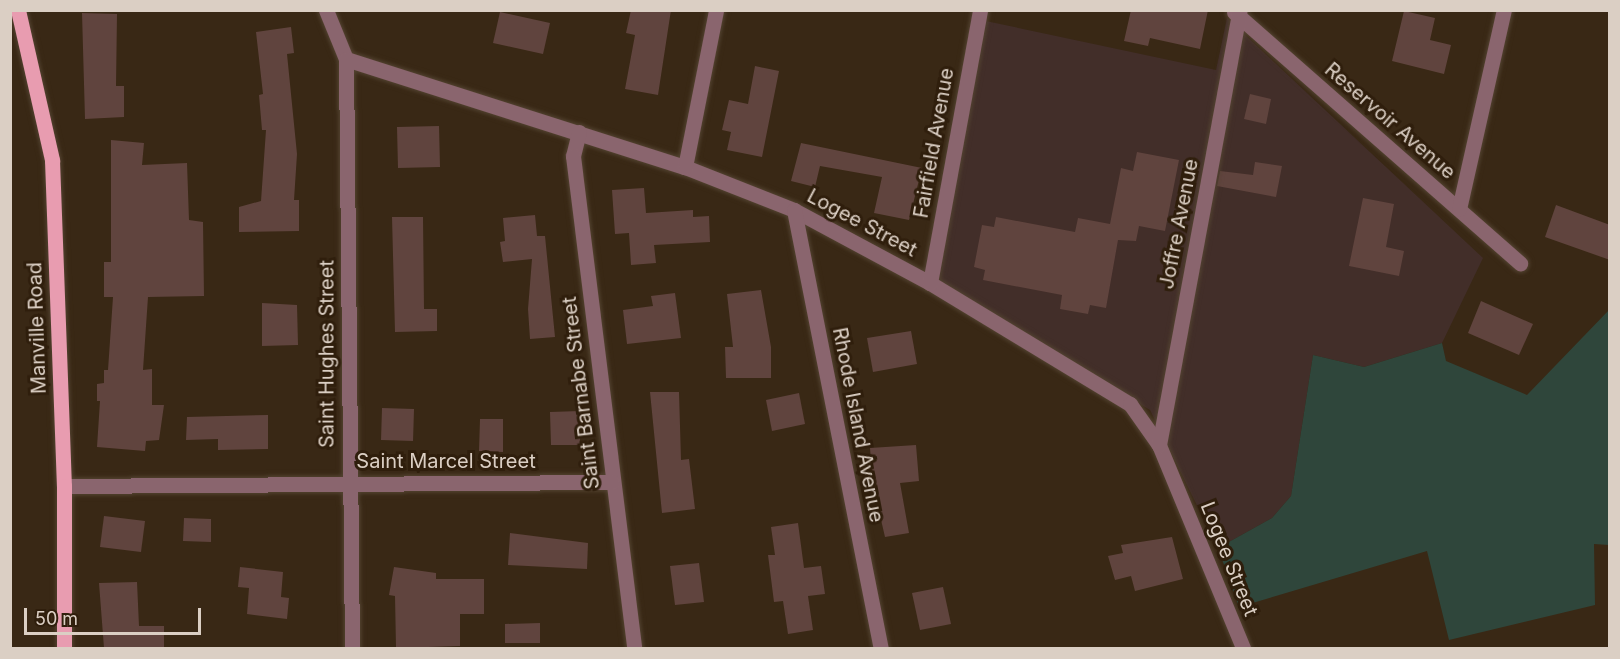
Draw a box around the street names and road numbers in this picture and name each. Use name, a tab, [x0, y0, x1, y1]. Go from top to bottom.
street label: Reservoir Avenue	[1320, 58, 1460, 184]
street label: Fairfield Avenue	[909, 66, 959, 220]
street label: Joffre Avenue	[1155, 157, 1203, 291]
street label: Logee Street	[803, 184, 921, 262]
street label: Saint Hughes Street	[315, 260, 339, 448]
street label: Manville Road	[23, 262, 51, 394]
street label: Saint Barnabe Street	[557, 295, 605, 491]
street label: Rhode Island Avenue	[827, 325, 889, 525]
street label: Saint Marcel Street	[356, 449, 536, 473]
street label: Logee Street	[1195, 498, 1263, 620]

